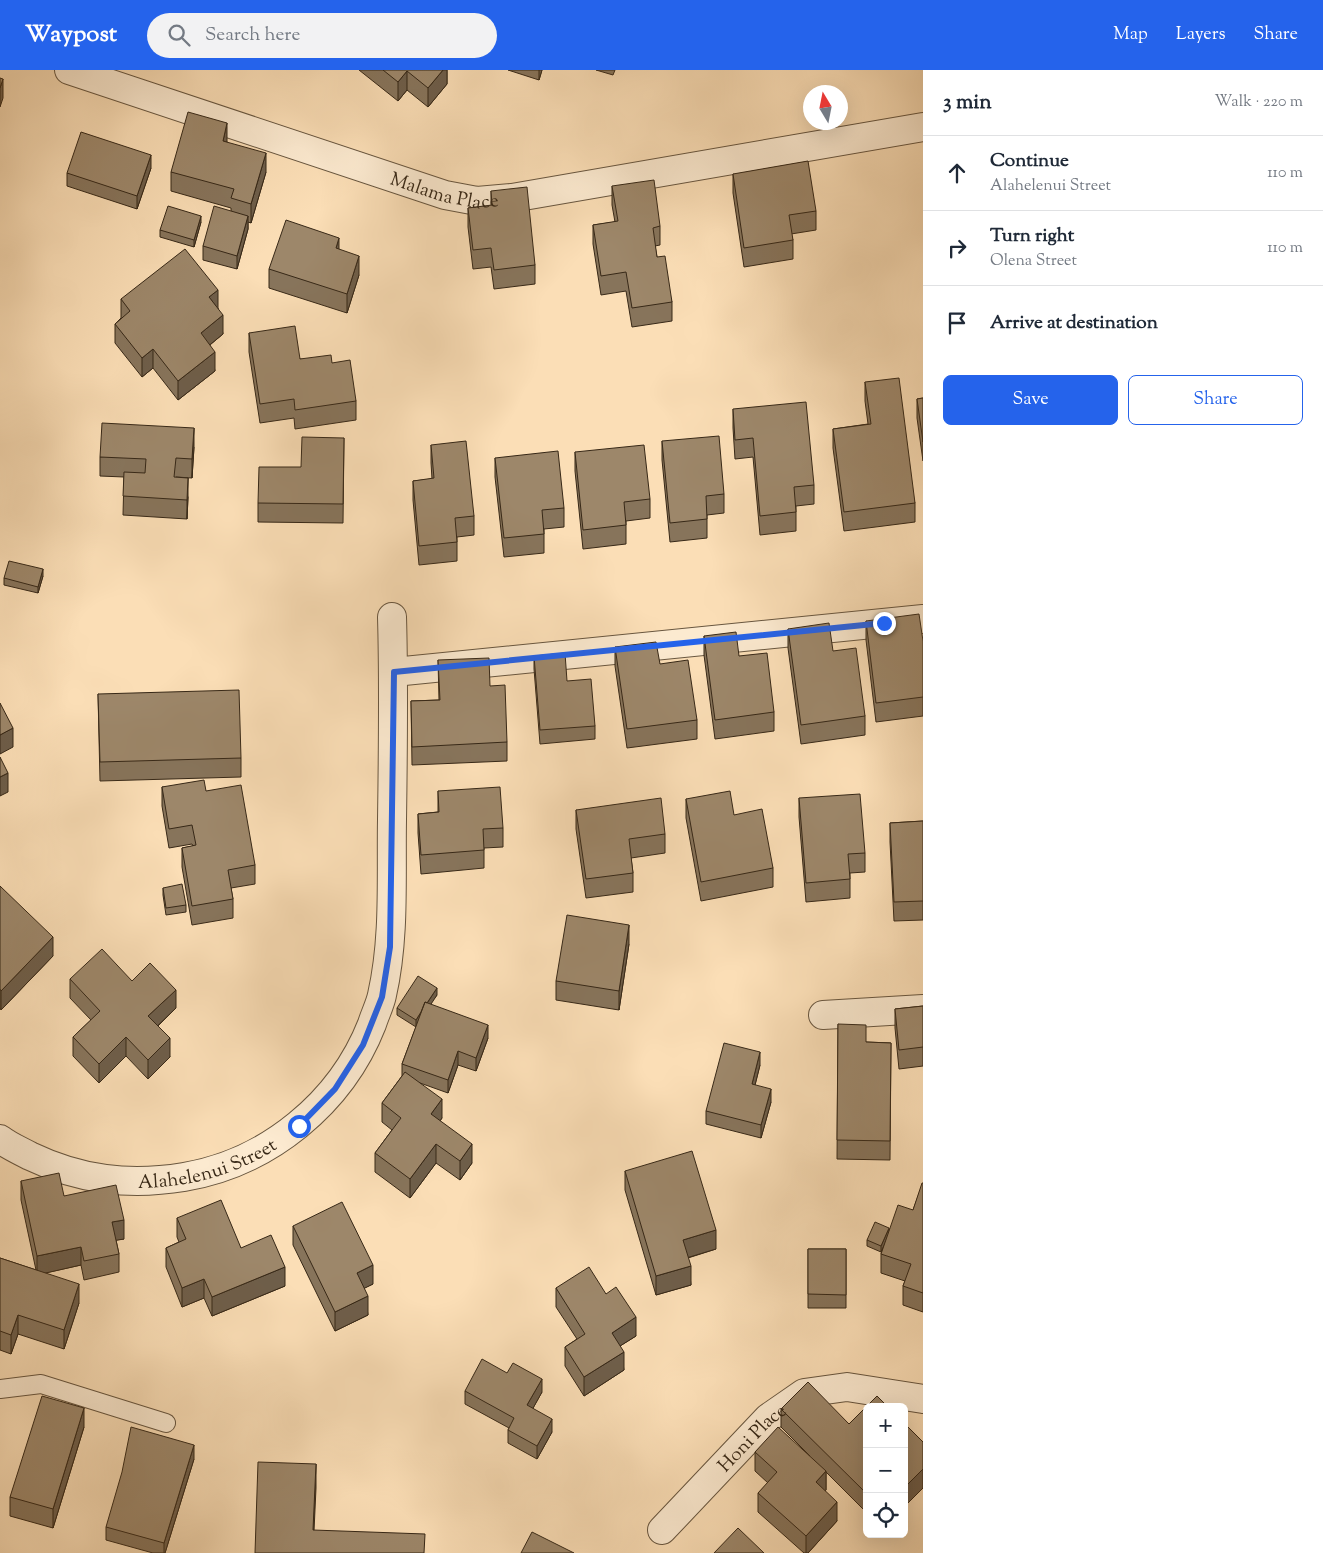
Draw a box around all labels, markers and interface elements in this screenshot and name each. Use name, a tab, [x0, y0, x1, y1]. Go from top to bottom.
search box	[147, 13, 497, 58]
text: Waypost	[25, 18, 117, 52]
icon: search	[165, 21, 193, 49]
text: Search here	[205, 22, 300, 49]
text: Map	[1113, 22, 1148, 48]
text: Layers	[1176, 22, 1226, 48]
text: Share	[1254, 22, 1298, 48]
north arrow	[803, 85, 848, 130]
text: 3 min	[943, 88, 992, 118]
text: Walk · 220 m	[1215, 91, 1303, 114]
text: Continue	[990, 148, 1069, 175]
icon: ahead	[943, 159, 971, 187]
text: 110 m	[1267, 162, 1303, 185]
street label: Malama Place	[386, 167, 500, 218]
text: Alahelenui Street	[990, 175, 1111, 198]
text: Turn right	[990, 223, 1074, 250]
icon: right	[943, 234, 971, 262]
text: 110 m	[1267, 237, 1303, 260]
text: Olena Street	[990, 250, 1077, 273]
icon: arrive	[943, 309, 971, 337]
text: Arrive at destination	[990, 310, 1158, 337]
button: Save	[943, 375, 1118, 425]
button: Share	[1128, 375, 1303, 425]
route end	[873, 612, 896, 635]
route start	[288, 1115, 311, 1138]
street label: Alahelenui Street	[137, 1132, 283, 1197]
street label: Honi Place	[712, 1398, 793, 1479]
map controls	[863, 1403, 908, 1538]
button: +	[863, 1403, 908, 1448]
button: −	[863, 1448, 908, 1493]
button: locate	[863, 1493, 908, 1538]

